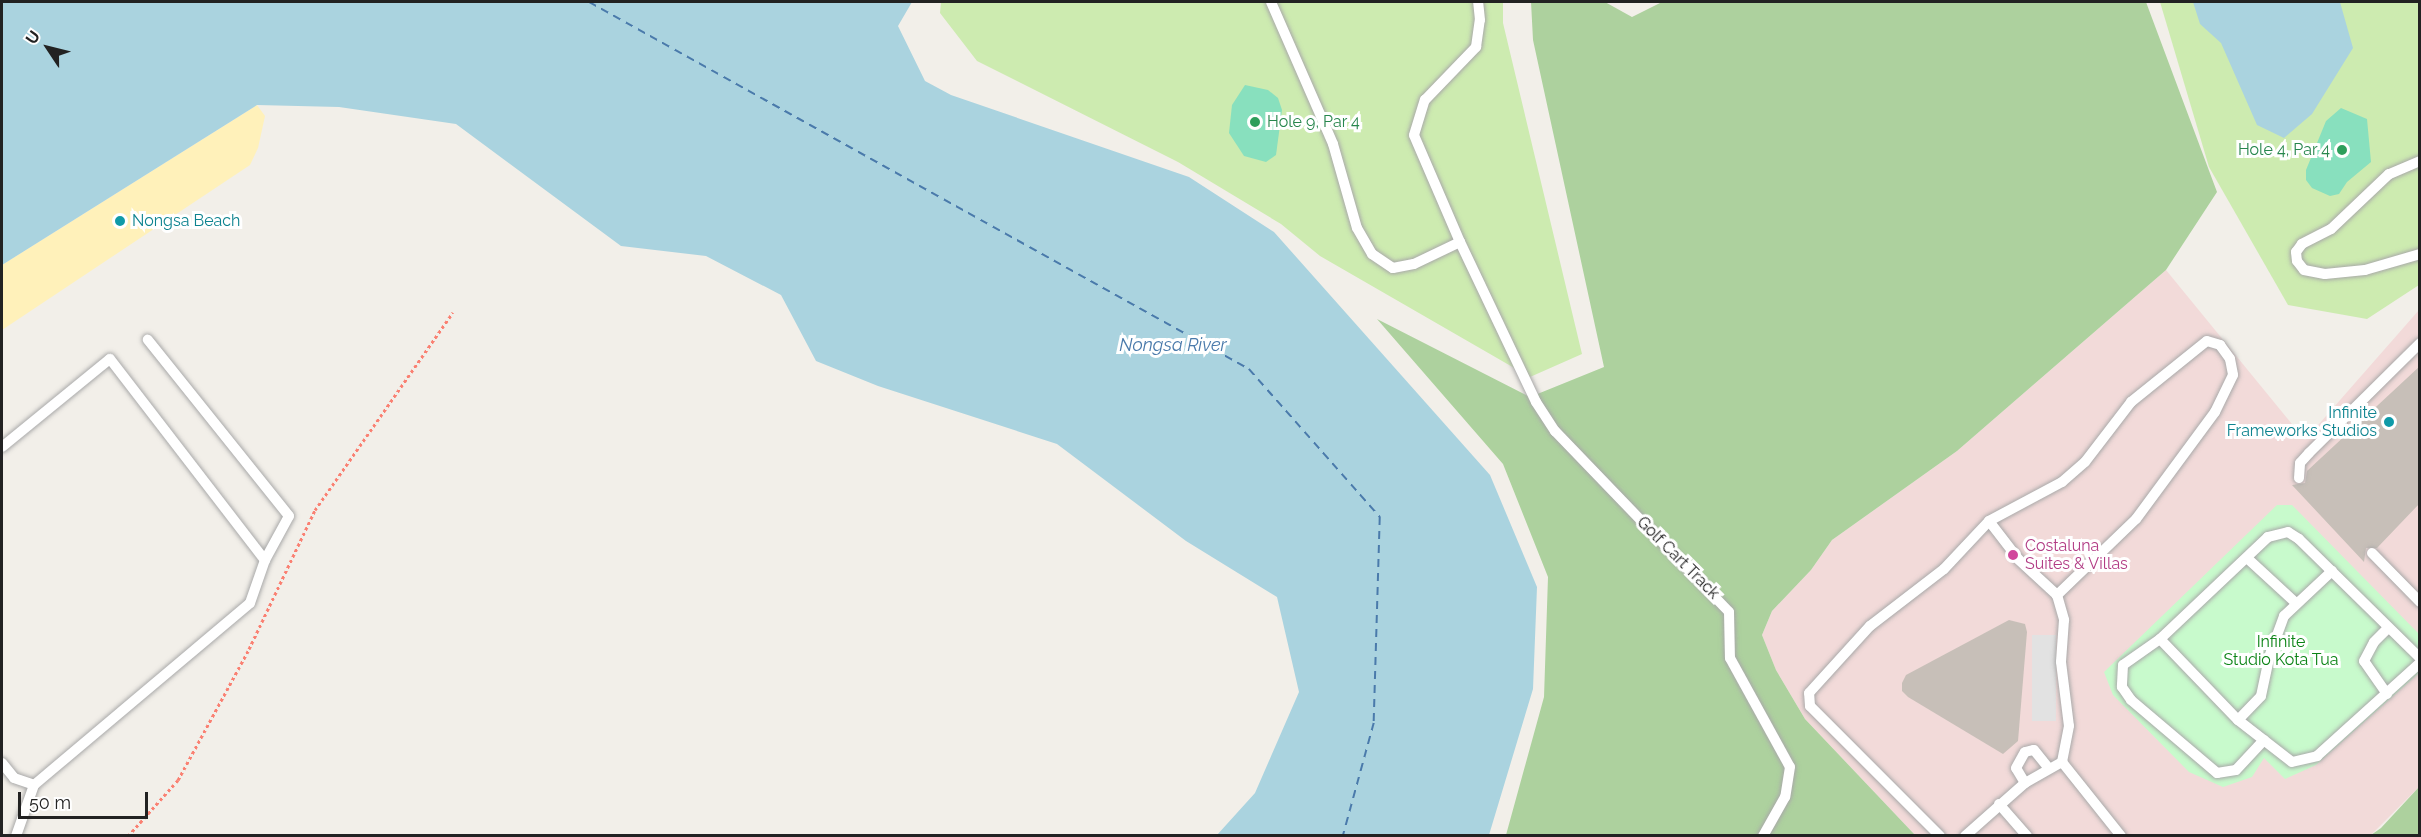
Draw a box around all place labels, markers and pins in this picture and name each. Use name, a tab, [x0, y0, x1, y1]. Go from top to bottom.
place label: Hole 9, Par 4	[1267, 112, 1360, 132]
marker: Hole 9, Par 4	[1248, 115, 1262, 129]
place label: Hole 4, Par 4	[2238, 140, 2330, 160]
marker: Hole 4, Par 4	[2335, 143, 2349, 157]
place label: Nongsa Beach	[132, 211, 240, 231]
marker: Nongsa Beach	[113, 214, 127, 228]
place label: Infinite Frameworks Studios	[2227, 403, 2377, 441]
marker: Infinite Frameworks Studios	[2382, 415, 2396, 429]
place label: Costaluna Suites & Villas	[2025, 536, 2128, 574]
marker: Costaluna Suites & Villas	[2006, 548, 2020, 562]

